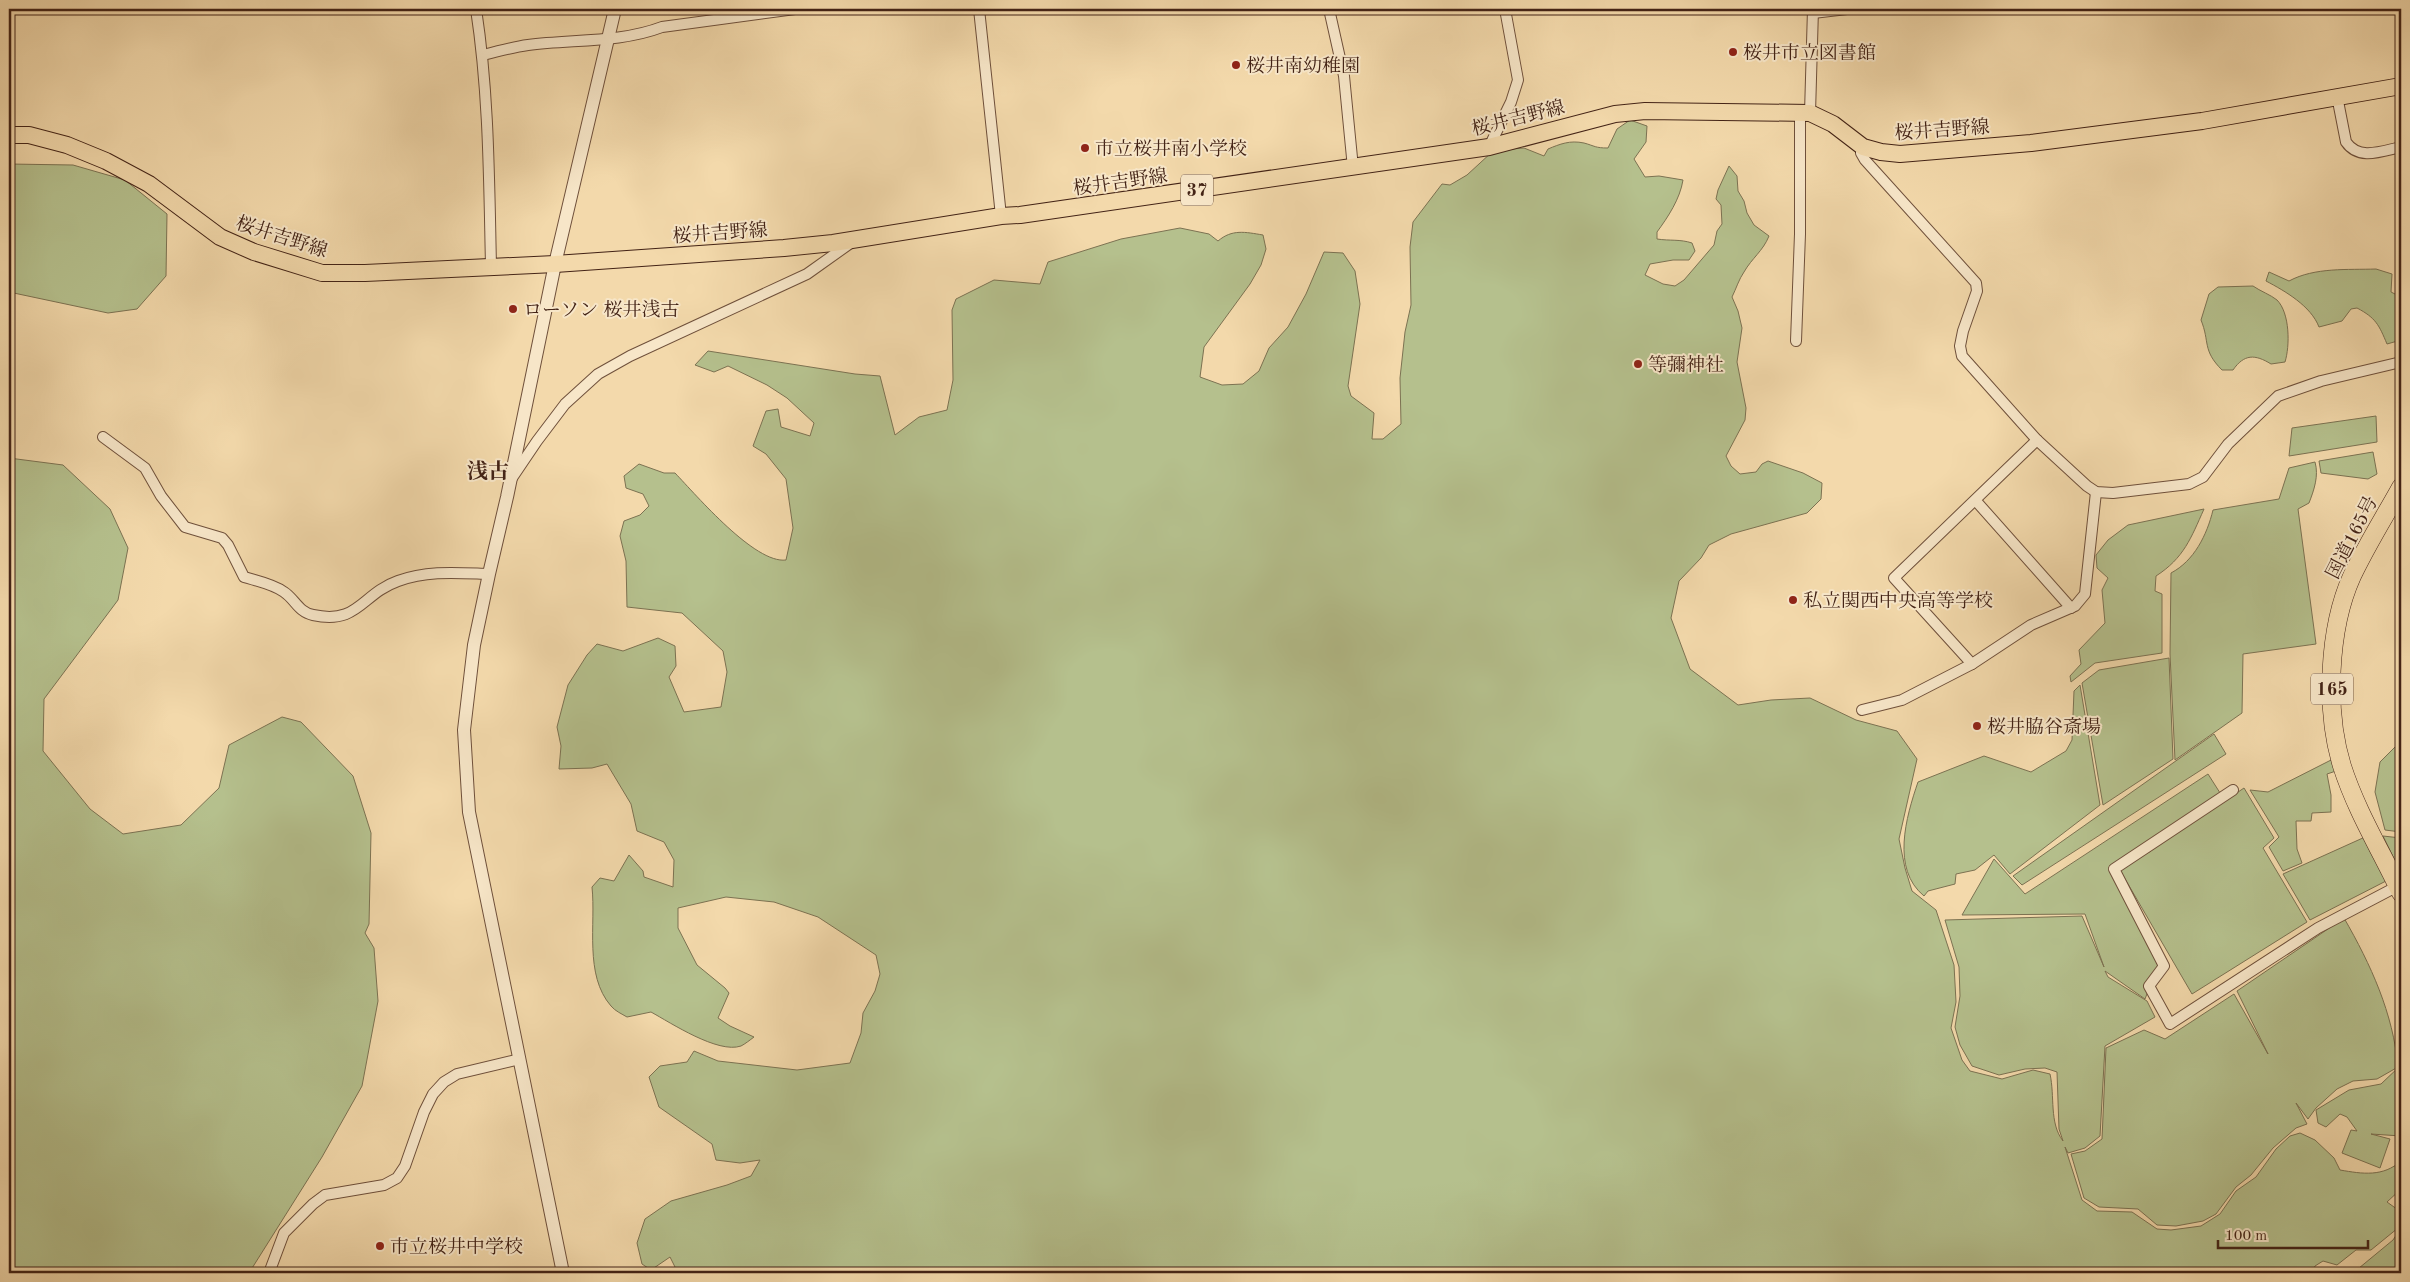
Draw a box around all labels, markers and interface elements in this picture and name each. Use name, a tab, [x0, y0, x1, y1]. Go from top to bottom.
place label: 桜井市立図書館	[1743, 42, 1876, 64]
marker: 桜井市立図書館	[1727, 46, 1739, 58]
place label: 桜井南幼稚園	[1246, 55, 1360, 77]
marker: 桜井南幼稚園	[1230, 59, 1242, 71]
street label: 桜井吉野線	[1469, 96, 1567, 140]
street label: 桜井吉野線	[1894, 116, 1990, 144]
place label: 市立桜井南小学校	[1095, 138, 1247, 160]
marker: 市立桜井南小学校	[1079, 142, 1091, 154]
street label: 桜井吉野線	[1072, 164, 1169, 199]
road number: 37	[1181, 174, 1213, 206]
street label: 桜井吉野線	[233, 212, 330, 262]
street label: 桜井吉野線	[672, 219, 768, 247]
place label: ローソン 桜井浅古	[523, 299, 680, 321]
marker: ローソン 桜井浅古	[507, 303, 519, 315]
place label: 等彌神社	[1648, 355, 1724, 376]
marker: 等彌神社	[1632, 358, 1644, 370]
district label: 浅古	[467, 460, 509, 483]
street label: 国道165号	[2323, 493, 2382, 583]
place label: 私立関西中央高等学校	[1803, 590, 1993, 612]
marker: 私立関西中央高等学校	[1787, 594, 1799, 606]
road number: 165	[2311, 674, 2353, 704]
place label: 桜井脇谷斎場	[1987, 716, 2101, 738]
marker: 桜井脇谷斎場	[1971, 720, 1983, 732]
scale bar	[2218, 1217, 2368, 1249]
text: 100 m	[2225, 1229, 2267, 1244]
place label: 市立桜井中学校	[390, 1236, 523, 1258]
marker: 市立桜井中学校	[374, 1240, 386, 1252]

